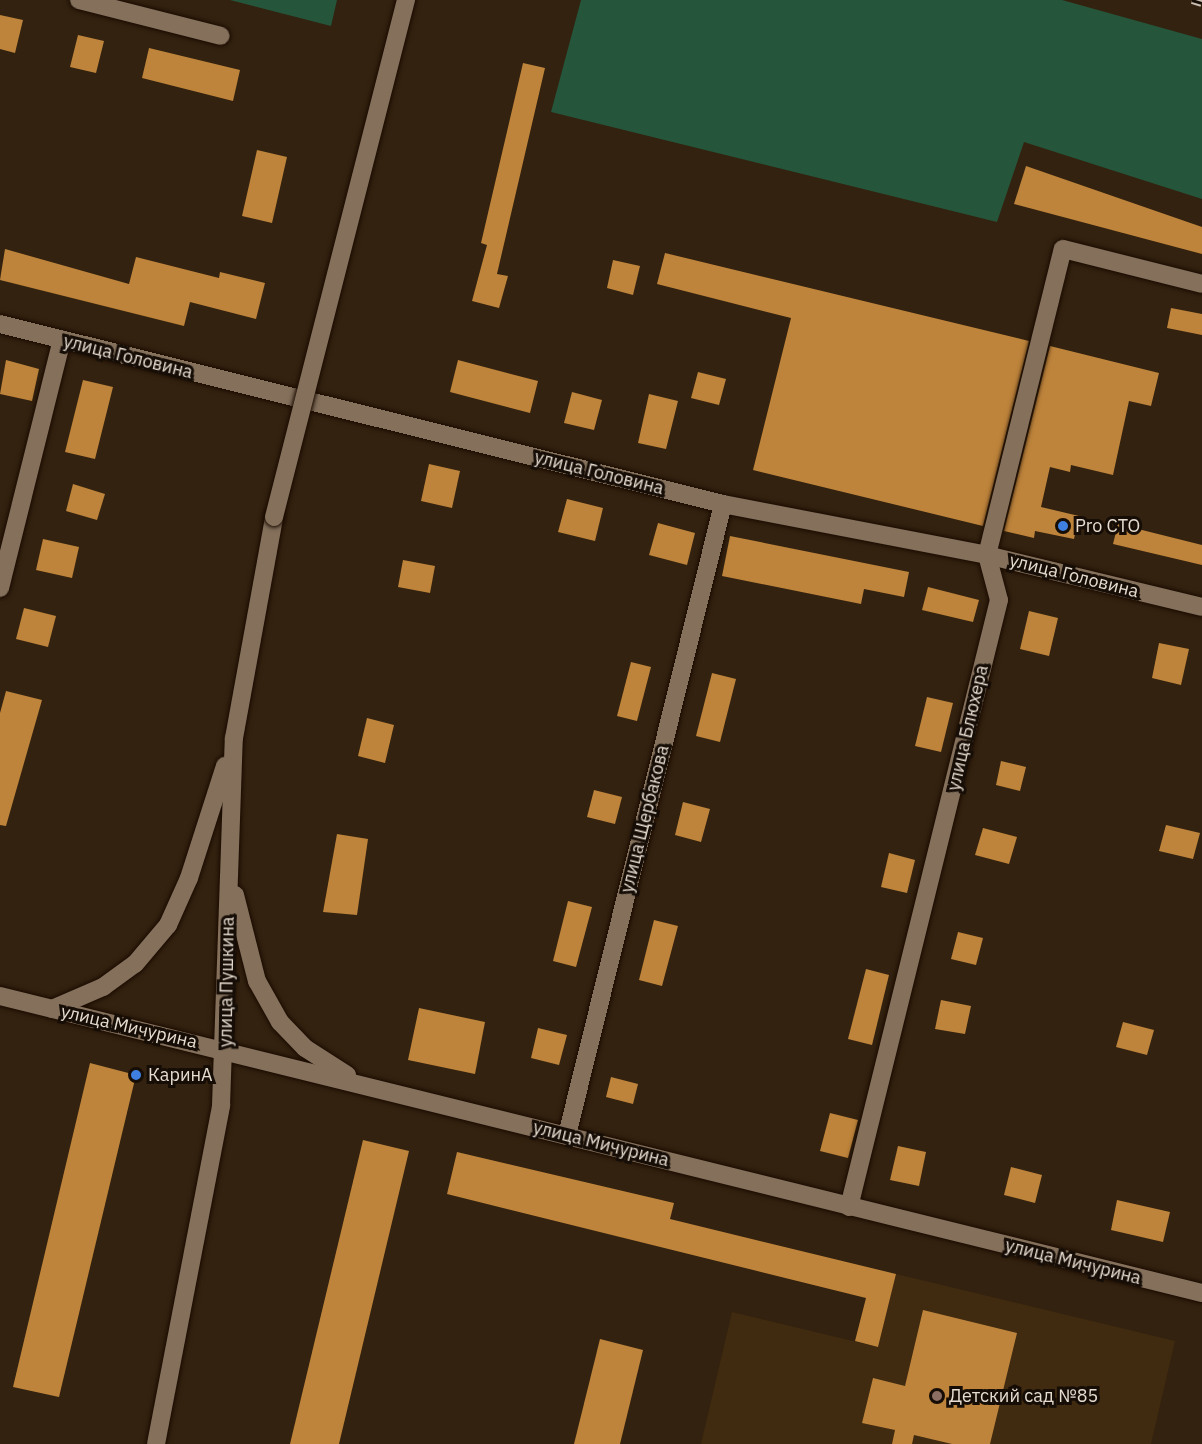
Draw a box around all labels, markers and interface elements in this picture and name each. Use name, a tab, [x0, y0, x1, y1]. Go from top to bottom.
street label: улица Головина	[61, 331, 195, 383]
street label: улица Головина	[532, 447, 666, 499]
place label: Pro СТО	[1075, 515, 1140, 537]
marker: Pro СТО	[1056, 519, 1070, 533]
street label: улица Головина	[1007, 550, 1141, 602]
street label: улица Блюхера	[943, 663, 993, 793]
street label: улица Щербакова	[616, 743, 674, 895]
street label: улица Пушкина	[215, 917, 239, 1047]
street label: улица Мичурина	[59, 1001, 199, 1053]
place label: КаринА	[148, 1064, 213, 1086]
marker: КаринА	[129, 1068, 143, 1082]
street label: улица Мичурина	[531, 1117, 671, 1171]
street label: улица Мичурина	[1003, 1235, 1143, 1289]
place label: Детский сад №85	[949, 1385, 1098, 1407]
marker: Детский сад №85	[930, 1389, 944, 1403]

